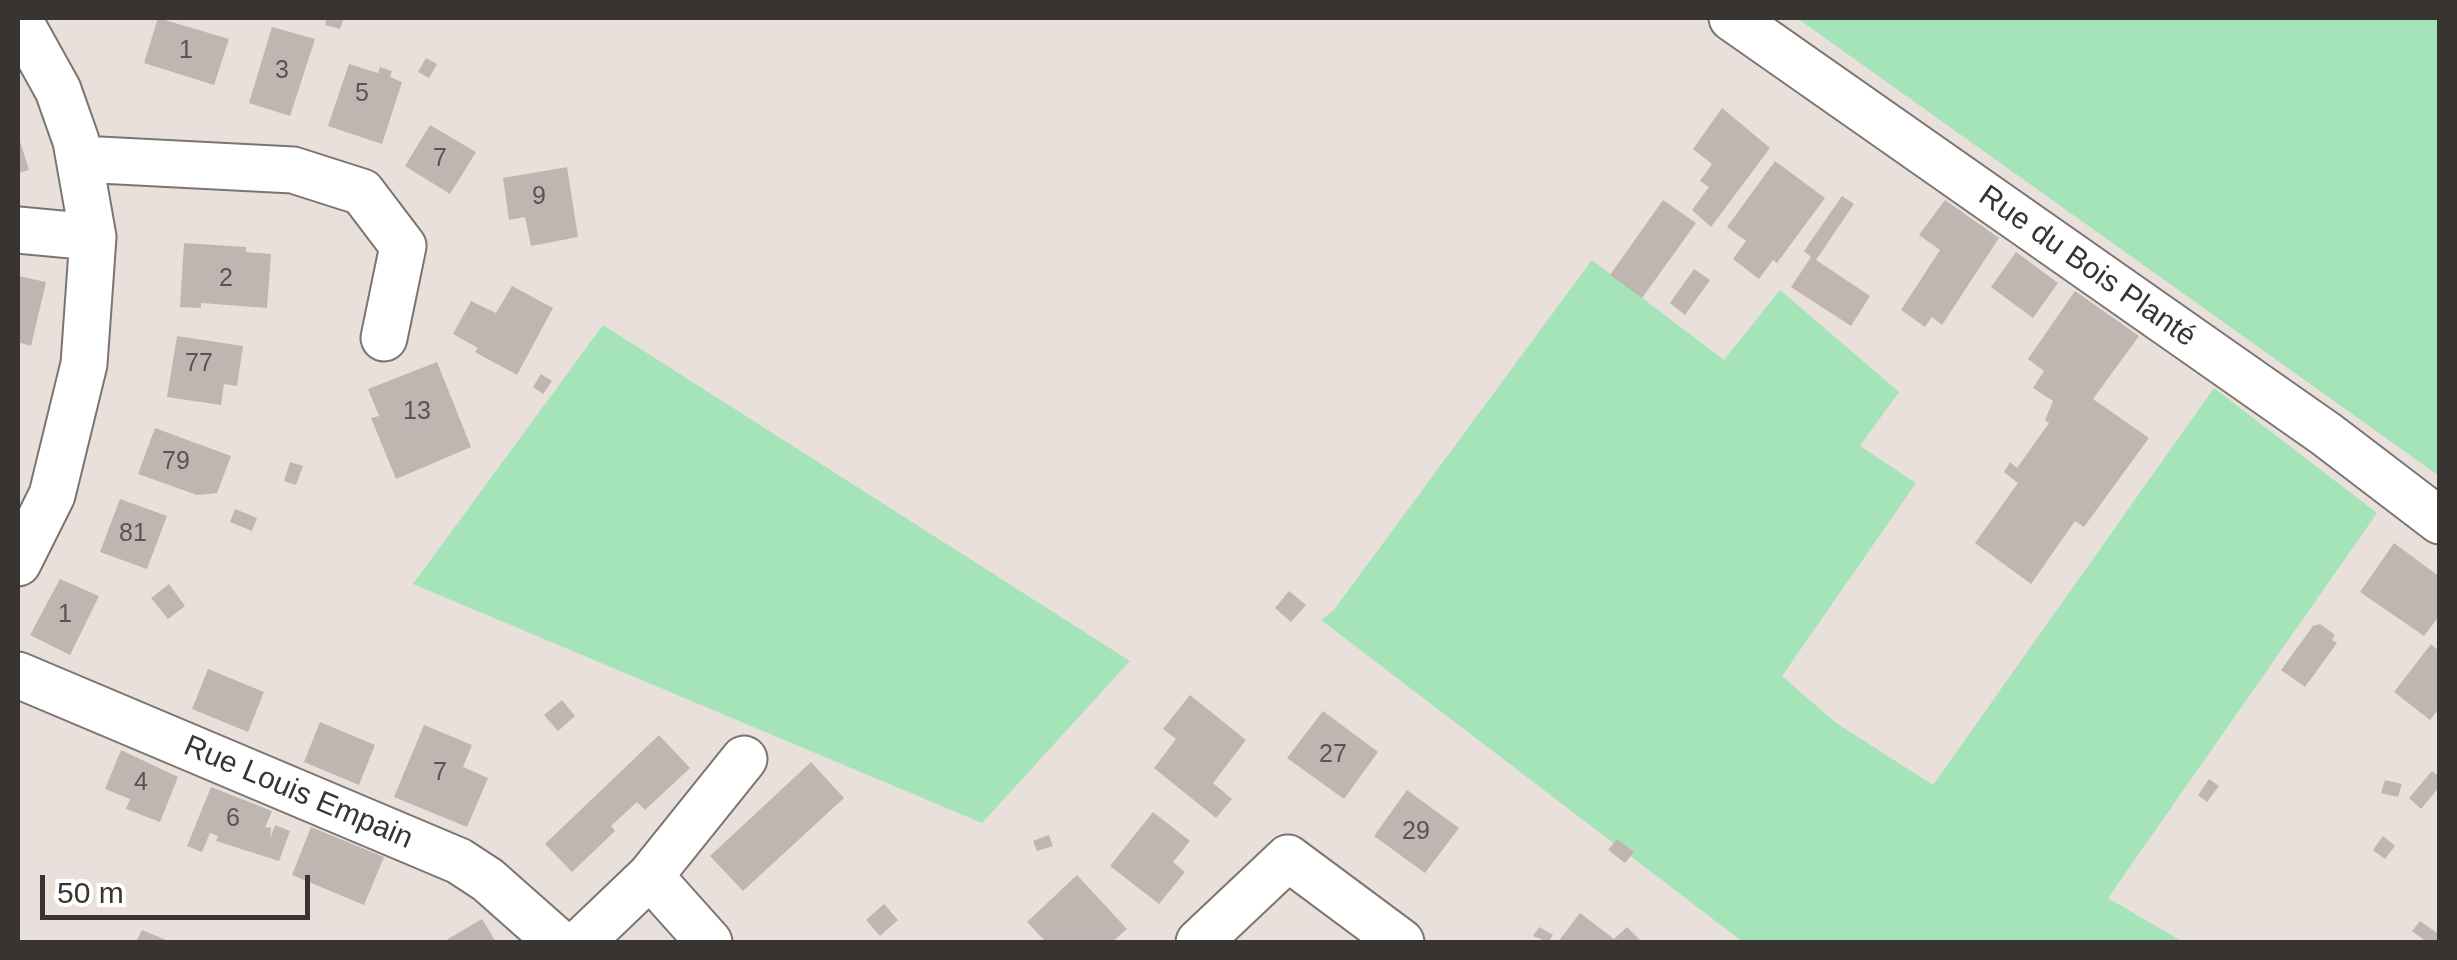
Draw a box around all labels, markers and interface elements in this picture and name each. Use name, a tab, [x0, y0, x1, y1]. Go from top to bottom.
house number: 1	[179, 36, 193, 66]
house number: 3	[275, 56, 289, 86]
house number: 5	[355, 79, 369, 109]
house number: 7	[433, 144, 447, 174]
street label: Rue du Bois Planté	[1971, 179, 2203, 355]
house number: 9	[532, 182, 546, 212]
house number: 2	[219, 264, 233, 294]
house number: 77	[185, 349, 213, 379]
house number: 13	[403, 397, 431, 427]
house number: 79	[162, 447, 190, 477]
house number: 81	[119, 519, 147, 549]
house number: 1	[58, 600, 72, 630]
street label: Rue Louis Empain	[178, 729, 418, 857]
house number: 27	[1319, 740, 1347, 770]
house number: 7	[433, 758, 447, 788]
house number: 4	[134, 768, 148, 798]
house number: 6	[226, 804, 240, 834]
house number: 29	[1402, 817, 1430, 847]
scale bar	[45, 855, 315, 917]
text: 50 m	[57, 876, 124, 909]

